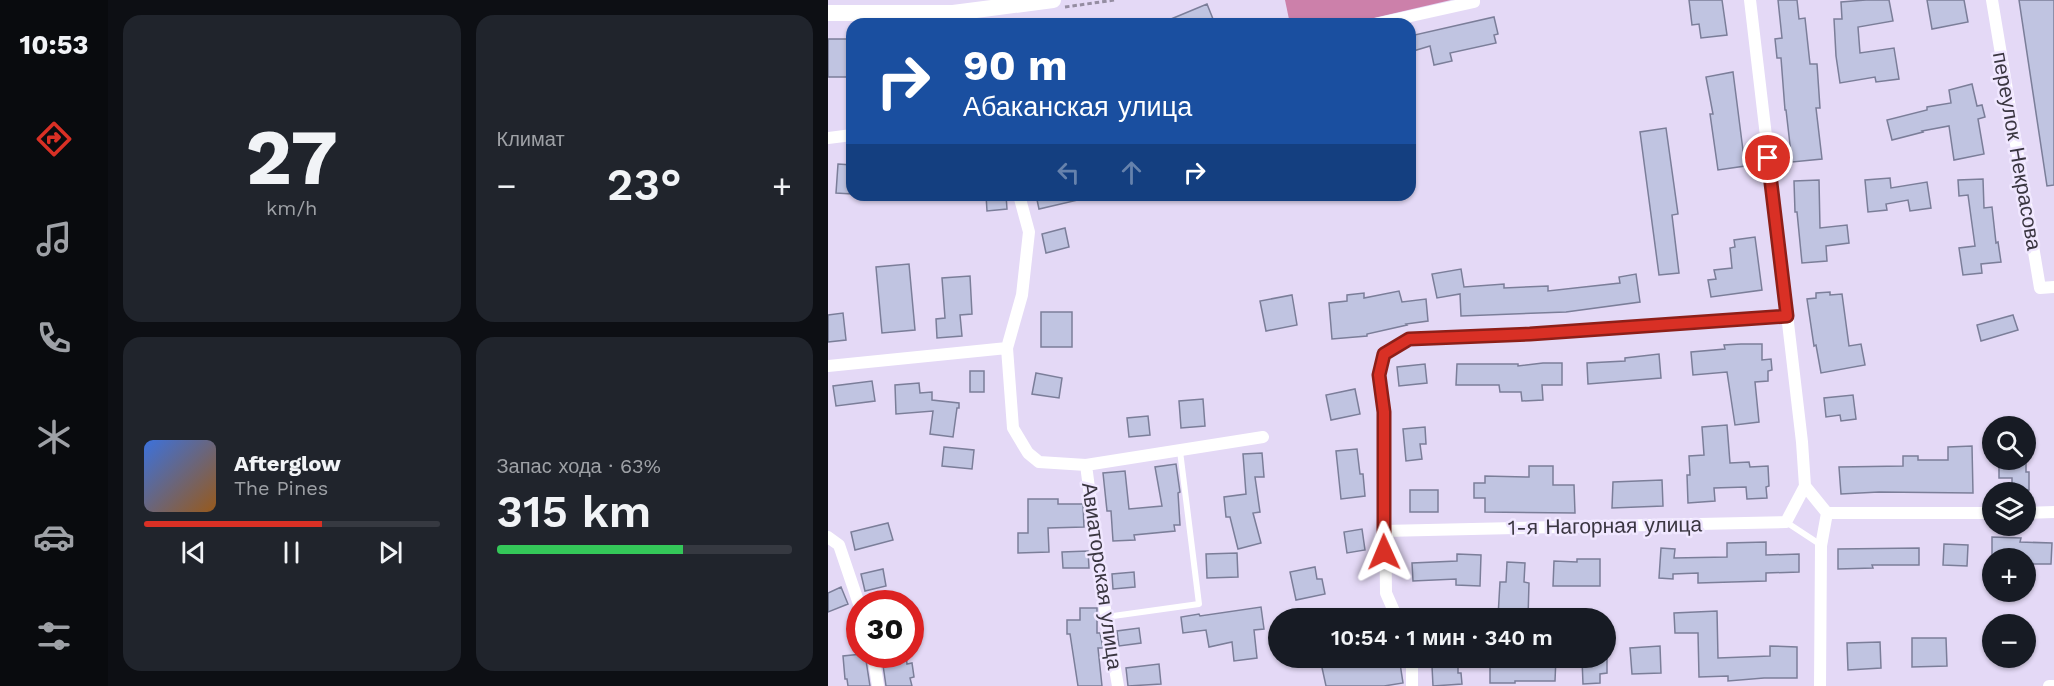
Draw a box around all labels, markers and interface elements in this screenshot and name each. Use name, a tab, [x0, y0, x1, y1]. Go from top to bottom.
text: 10:53	[20, 29, 88, 61]
text: 90 m	[963, 41, 1067, 90]
icon: right	[864, 42, 942, 120]
street label: переулок Некрасова	[1988, 50, 2047, 252]
text: Абаканская улица	[963, 91, 1192, 123]
text: 27	[246, 111, 338, 203]
icon: directions	[33, 118, 75, 160]
text: Климат	[497, 127, 565, 151]
pin	[1742, 132, 1793, 183]
icon: arrive	[1751, 141, 1784, 174]
icon: left	[1052, 156, 1085, 189]
icon: ahead	[1115, 156, 1148, 189]
icon: right	[1178, 156, 1211, 189]
text: 23°	[607, 158, 682, 211]
text: −	[497, 166, 516, 205]
text: +	[772, 166, 792, 205]
text: km/h	[266, 196, 318, 220]
icon: music	[33, 218, 75, 260]
icon: phone	[33, 317, 75, 359]
icon: climate	[33, 416, 75, 458]
map controls	[1982, 416, 2036, 668]
button: search	[1982, 416, 2036, 470]
text: Afterglow	[234, 451, 341, 476]
text: Запас хода · 63%	[497, 454, 661, 478]
text: The Pines	[234, 476, 328, 500]
street label: Авиаторская улица	[1077, 481, 1128, 672]
button: layers	[1982, 482, 2036, 536]
text: 315 km	[497, 485, 651, 538]
street label: 1-я Нагорная улица	[1508, 511, 1703, 540]
icon: car	[33, 516, 75, 558]
position arrow	[1352, 520, 1416, 584]
icon: previous	[177, 536, 210, 569]
icon: pause	[275, 536, 308, 569]
icon: next	[374, 536, 407, 569]
button: +	[1982, 548, 2036, 602]
speed limit sign: 30	[846, 590, 924, 668]
button: −	[1982, 614, 2036, 668]
icon: filters	[33, 615, 75, 657]
text: 10:54 · 1 мин · 340 m	[1331, 625, 1553, 650]

